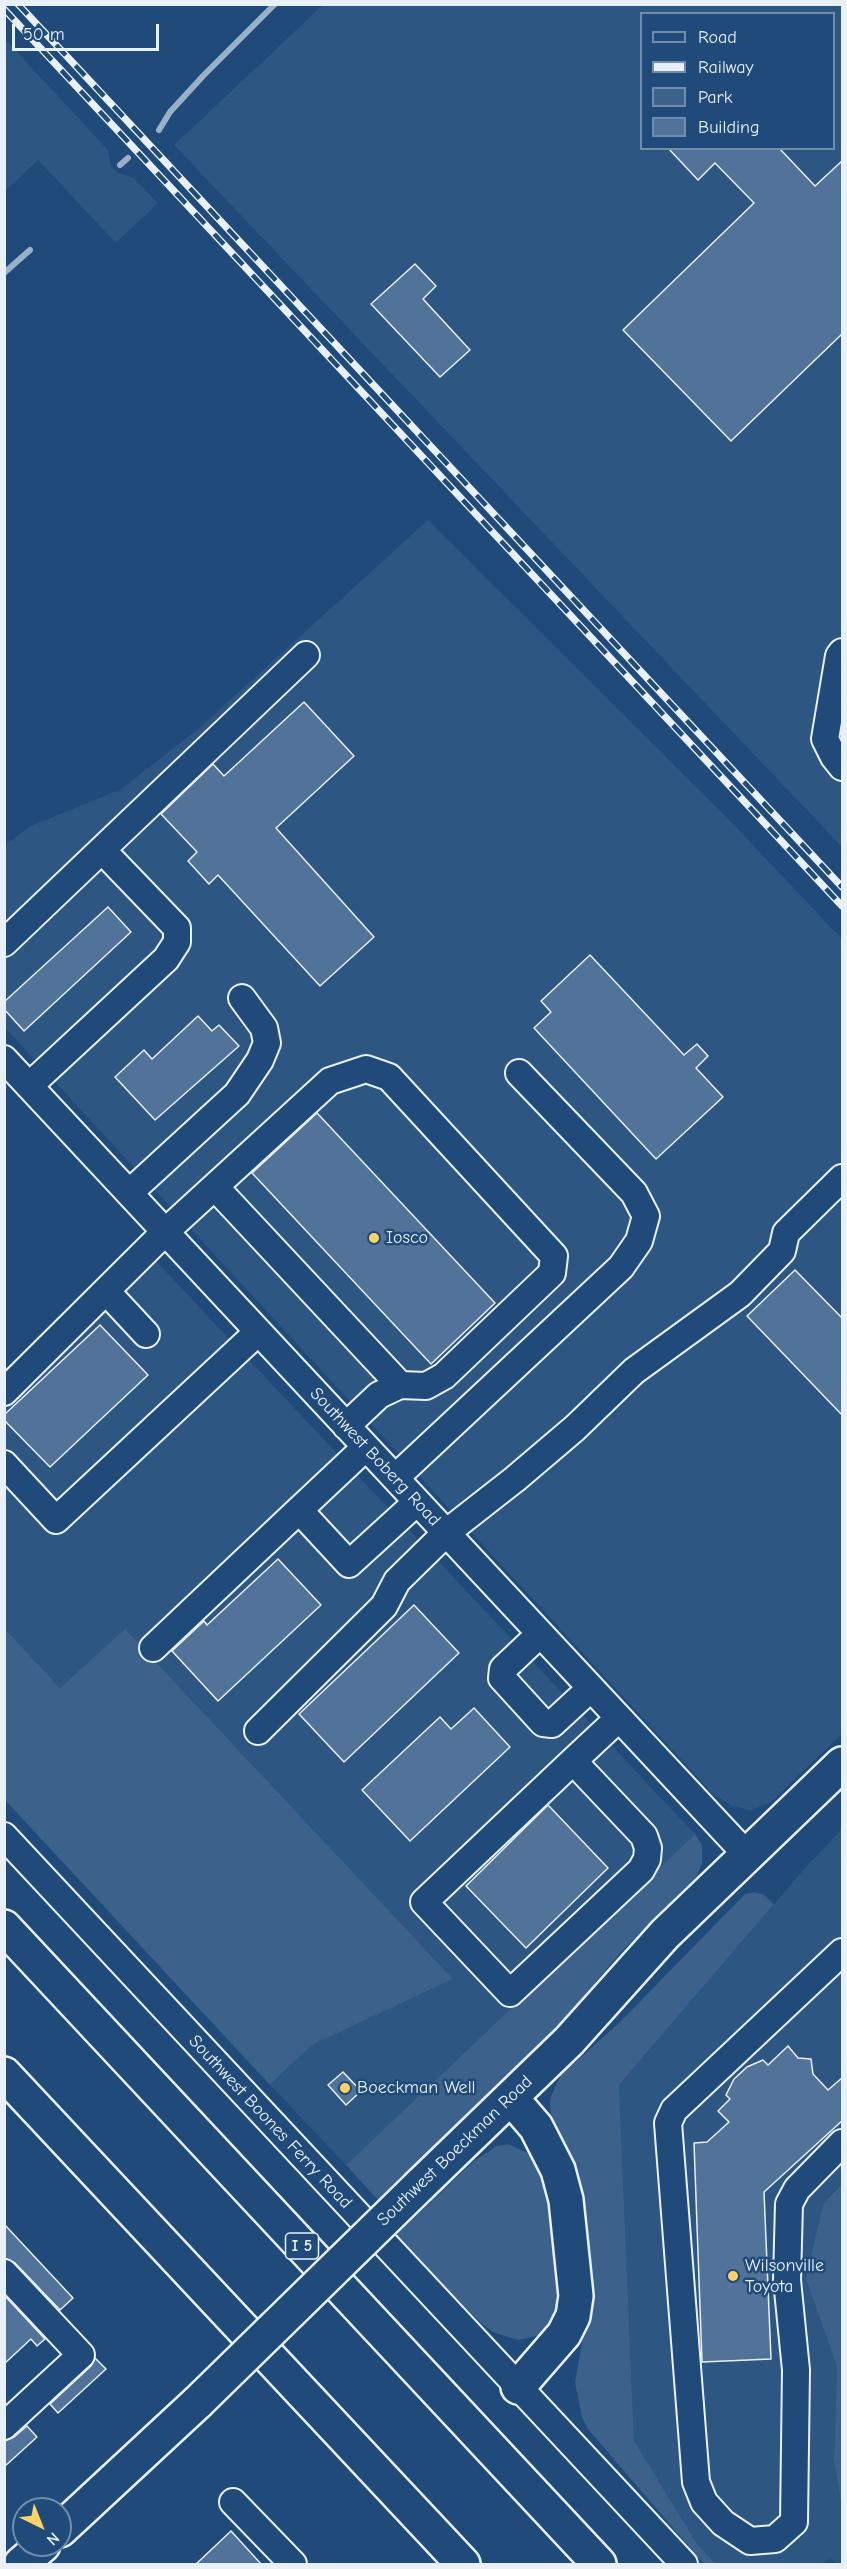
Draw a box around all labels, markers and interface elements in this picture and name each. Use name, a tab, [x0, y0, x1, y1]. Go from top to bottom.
scale bar	[15, 12, 162, 50]
legend	[640, 12, 835, 150]
text: 50 m	[23, 24, 65, 45]
text: Road	[698, 27, 737, 48]
text: Railway	[698, 57, 754, 78]
text: Park	[698, 87, 732, 108]
text: Building	[698, 117, 760, 138]
place label: Iosco	[386, 1227, 428, 1249]
marker: Iosco	[367, 1231, 381, 1245]
street label: Southwest Boberg Road	[305, 1383, 445, 1531]
street label: Southwest Boones Ferry Road	[184, 2031, 356, 2213]
street label: Southwest Boeckman Road	[373, 2071, 537, 2231]
place label: Boeckman Well	[357, 2077, 476, 2099]
marker: Boeckman Well	[338, 2081, 352, 2095]
road number: I 5	[286, 2233, 318, 2259]
place label: Wilsonville Toyota	[745, 2255, 824, 2298]
marker: Wilsonville Toyota	[726, 2269, 740, 2283]
north arrow	[12, 2497, 72, 2557]
text: N	[43, 2529, 63, 2549]

